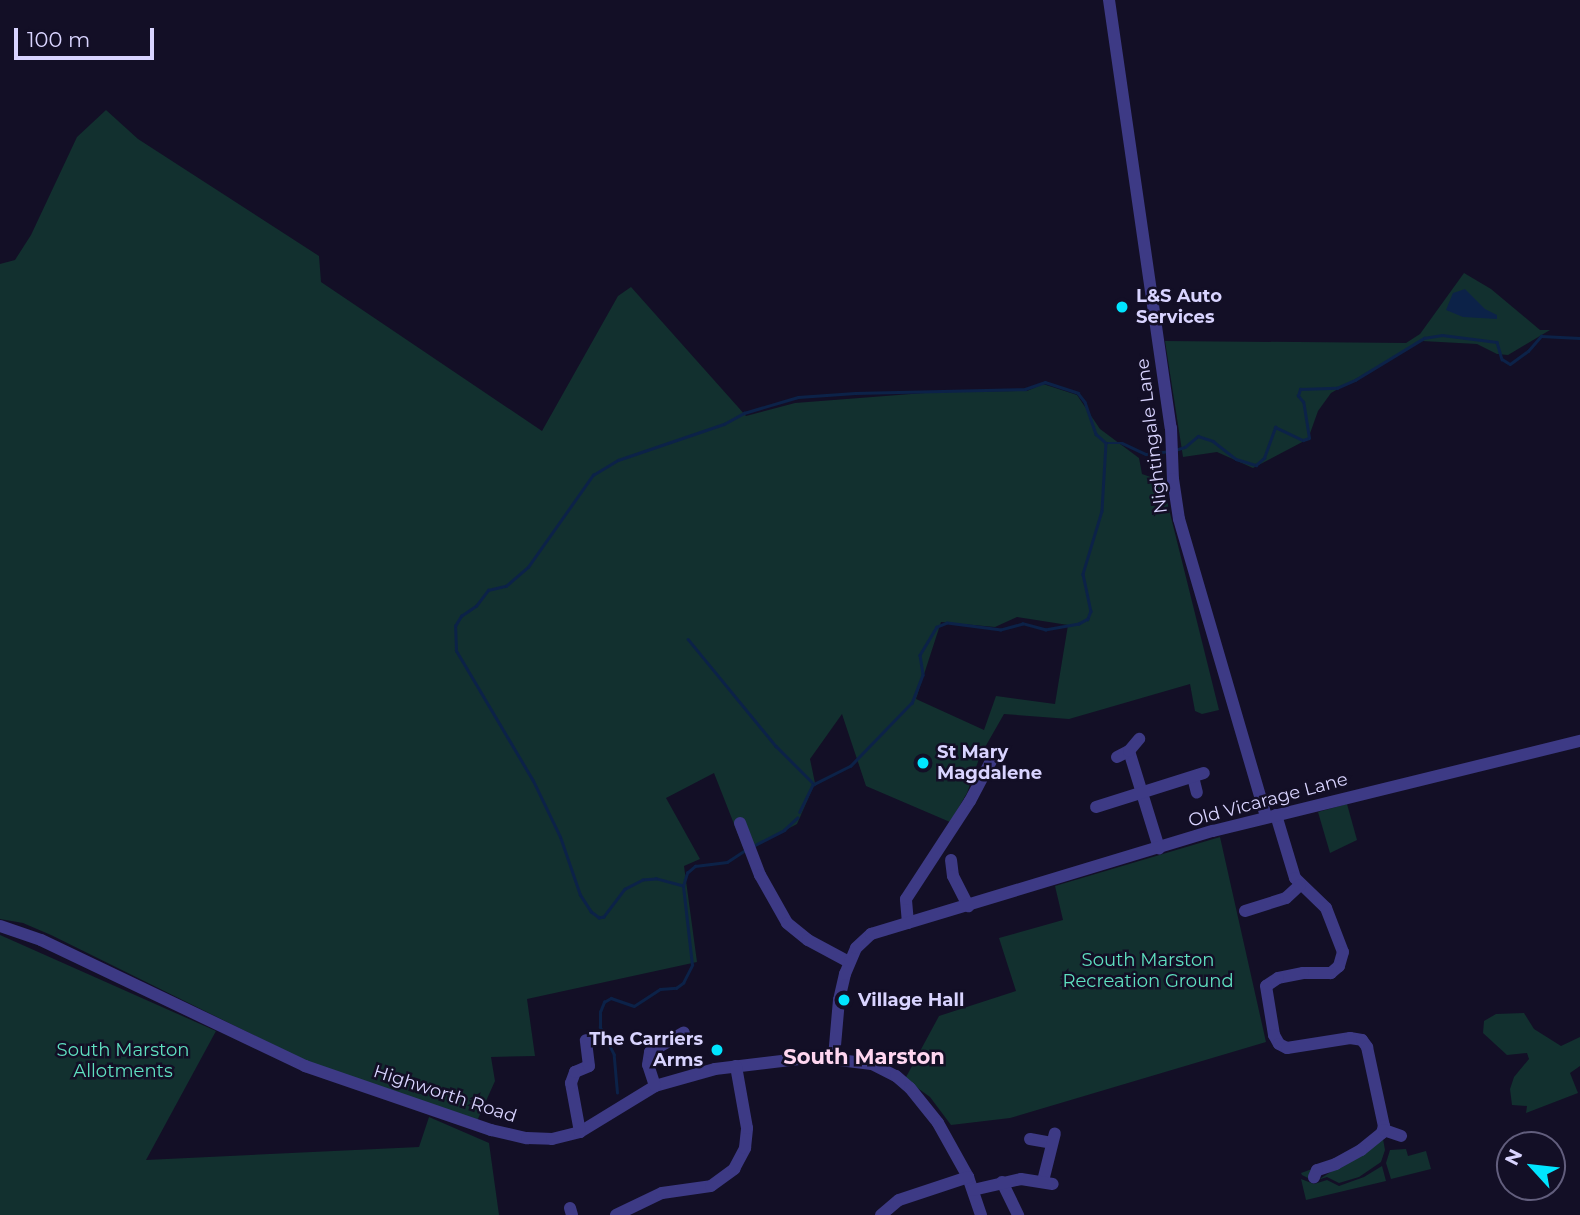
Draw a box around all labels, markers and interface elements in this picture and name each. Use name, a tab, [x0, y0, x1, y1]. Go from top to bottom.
scale bar	[18, 14, 158, 58]
text: 100 m	[27, 27, 90, 52]
place label: L&S Auto Services	[1136, 286, 1222, 328]
marker: L&S Auto Services	[1114, 299, 1130, 315]
street label: Nightingale Lane	[1132, 357, 1172, 515]
place label: St Mary Magdalene	[937, 742, 1042, 784]
marker: St Mary Magdalene	[915, 755, 931, 771]
street label: Old Vicarage Lane	[1186, 768, 1350, 832]
park label: South Marston Recreation Ground	[1062, 950, 1234, 992]
place label: Village Hall	[858, 989, 964, 1011]
marker: Village Hall	[836, 992, 852, 1008]
place label: The Carriers Arms	[589, 1029, 703, 1072]
park label: South Marston Allotments	[57, 1040, 189, 1082]
marker: The Carriers Arms	[709, 1042, 725, 1058]
district label: South Marston	[783, 1044, 945, 1070]
street label: Highworth Road	[371, 1061, 519, 1127]
north arrow	[1496, 1131, 1566, 1201]
text: N	[1500, 1145, 1527, 1169]

